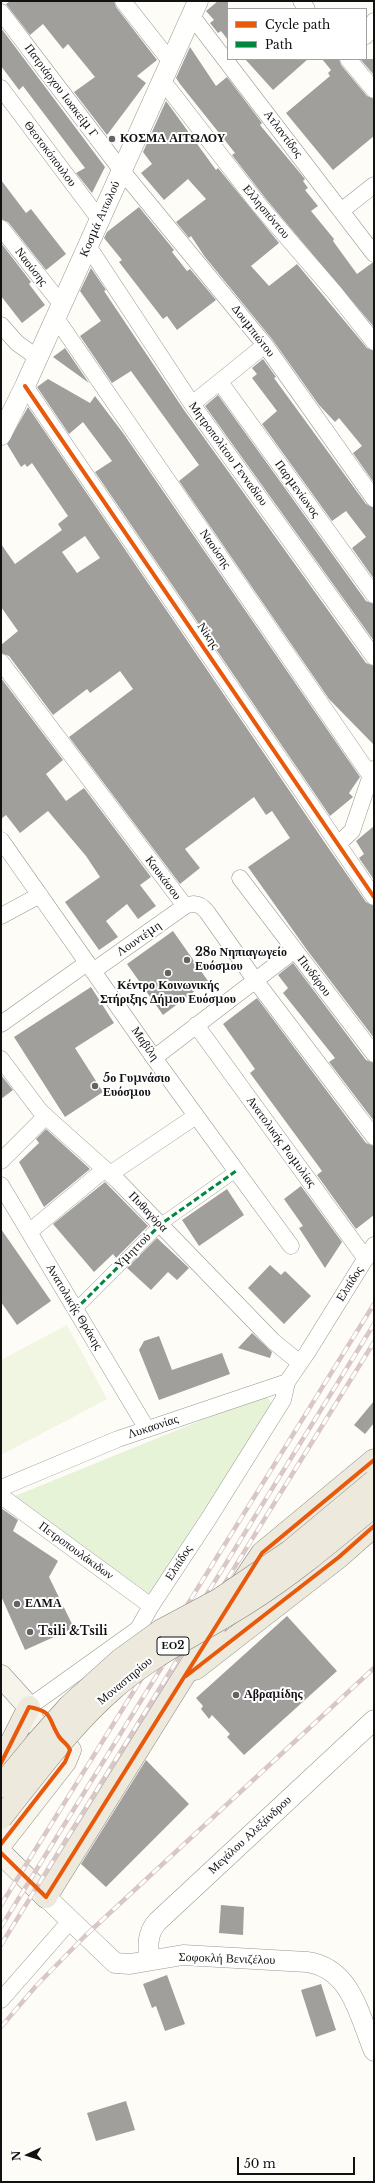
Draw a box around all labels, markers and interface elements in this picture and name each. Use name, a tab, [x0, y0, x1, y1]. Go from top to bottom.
legend	[227, 8, 367, 60]
text: Cycle path	[265, 17, 330, 32]
text: Path	[265, 37, 293, 52]
street label: Πατριάρχου Ιωακείμ Γ	[21, 41, 101, 141]
street label: Ατλαντίδος	[261, 108, 305, 160]
street label: Θεοτοκόπουλου	[21, 118, 79, 190]
place label: ΚΟΣΜΑ ΑΙΤΩΛΟΥ	[120, 132, 226, 146]
marker: ΚΟΣΜΑ ΑΙΤΩΛΟΥ	[107, 134, 117, 144]
street label: Κοσμά Αιτωλού	[77, 179, 123, 259]
street label: Ελλησπόντου	[239, 182, 293, 242]
street label: Ναούσης	[12, 245, 50, 289]
street label: Δουμπιώτου	[228, 302, 278, 360]
street label: Μητροπολίτου Γενναδίου	[185, 399, 271, 509]
street label: Παρμενίωνος	[271, 458, 323, 520]
street label: Ναούσης	[196, 527, 234, 571]
street label: Νίκης	[194, 620, 222, 652]
street label: Καυκάσου	[142, 853, 184, 903]
street label: Λουντέμη	[114, 919, 164, 959]
place label: 28ο Νηπιαγωγείο Ευόσμου	[195, 946, 287, 974]
street label: Πινδάρου	[294, 953, 334, 999]
marker: 28ο Νηπιαγωγείο Ευόσμου	[182, 955, 192, 965]
marker: Κέντρο Κοινωνικής Στήριξης Δήμου Ευόσμου	[163, 968, 173, 978]
place label: Κέντρο Κοινωνικής Στήριξης Δήμου Ευόσμου	[100, 979, 236, 1007]
street label: Μαβίλη	[128, 1024, 162, 1064]
place label: 5ο Γυμνάσιο Ευόσμου	[103, 1072, 170, 1100]
marker: 5ο Γυμνάσιο Ευόσμου	[90, 1081, 100, 1091]
street label: Ανατολικής Ρωμυλίας	[243, 1094, 319, 1190]
street label: Πυθαγόρα	[125, 1189, 171, 1235]
street label: Υμηττού	[112, 1230, 154, 1272]
street label: Ανατολικής Θράκης	[43, 1261, 105, 1353]
street label: Ελπίδος	[334, 1264, 366, 1304]
street label: Λυκαονίας	[126, 1412, 180, 1442]
street label: Πετροπουλάκιδων	[36, 1519, 116, 1583]
street label: Ελπίδος	[162, 1543, 196, 1583]
place label: ΕΛΜΑ	[25, 1597, 62, 1611]
marker: ΕΛΜΑ	[12, 1599, 22, 1609]
place label: Tsili &Tsili	[38, 1625, 108, 1639]
marker: Tsili &Tsili	[25, 1627, 35, 1637]
road number: ΕΟ2	[157, 1637, 189, 1655]
street label: Μοναστηρίου	[95, 1654, 155, 1708]
place label: Αβραμίδης	[244, 1688, 303, 1702]
marker: Αβραμίδης	[231, 1690, 241, 1700]
street label: Μεγάλου Αλεξάνδρου	[206, 1793, 294, 1877]
street label: Σοφοκλή Βενιζέλου	[178, 1950, 276, 1968]
north arrow	[8, 2135, 48, 2175]
scale bar	[239, 2149, 357, 2175]
text: N	[9, 2150, 23, 2161]
text: 50 m	[244, 2156, 276, 2171]

